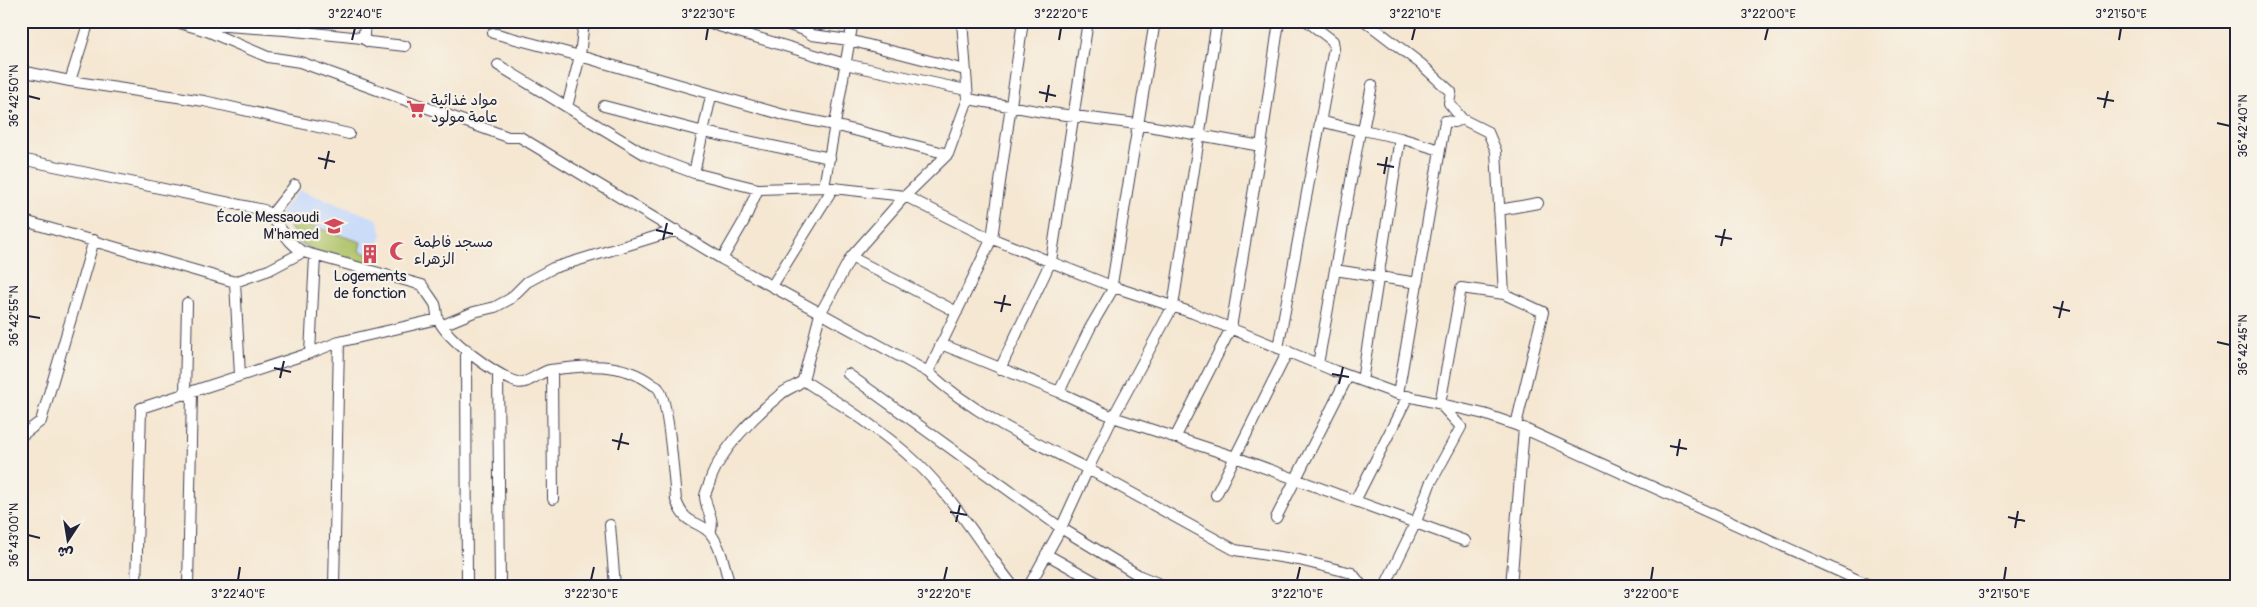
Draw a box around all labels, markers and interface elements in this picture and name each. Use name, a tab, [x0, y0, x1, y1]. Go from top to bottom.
text: 3°22'40"E	[328, 7, 382, 22]
text: 3°22'30"E	[681, 7, 735, 22]
text: 3°22'20"E	[1034, 7, 1088, 22]
text: 3°22'10"E	[1389, 7, 1441, 22]
text: 3°22'00"E	[1740, 7, 1796, 22]
text: 3°21'50"E	[2095, 7, 2147, 22]
text: 36°42'50"N	[7, 65, 22, 127]
place label: مواد غذائية عامة مولود	[431, 91, 498, 127]
text: 36°42'40"N	[2236, 94, 2251, 158]
supermarket icon: مواد غذائية عامة مولود	[405, 98, 427, 120]
place label: École Messaoudi M'hamed	[217, 208, 319, 244]
school or university icon: École Messaoudi M'hamed	[323, 215, 345, 237]
place label: مسجد فاطمة الزهراء	[414, 233, 493, 269]
mosque icon: مسجد فاطمة الزهراء	[388, 240, 410, 262]
building icon: Logements de fonction	[359, 243, 381, 265]
place label: Logements de fonction	[334, 267, 407, 303]
text: 36°42'55"N	[7, 286, 22, 346]
text: 36°42'45"N	[2236, 314, 2251, 376]
text: 36°43'00"N	[7, 503, 22, 567]
north arrow	[42, 514, 92, 564]
text: ش	[56, 542, 75, 562]
text: 3°22'40"E	[211, 587, 265, 602]
text: 3°22'30"E	[564, 587, 618, 602]
text: 3°22'20"E	[917, 587, 971, 602]
text: 3°22'10"E	[1271, 587, 1323, 602]
text: 3°22'00"E	[1623, 587, 1679, 602]
text: 3°21'50"E	[1978, 587, 2030, 602]

